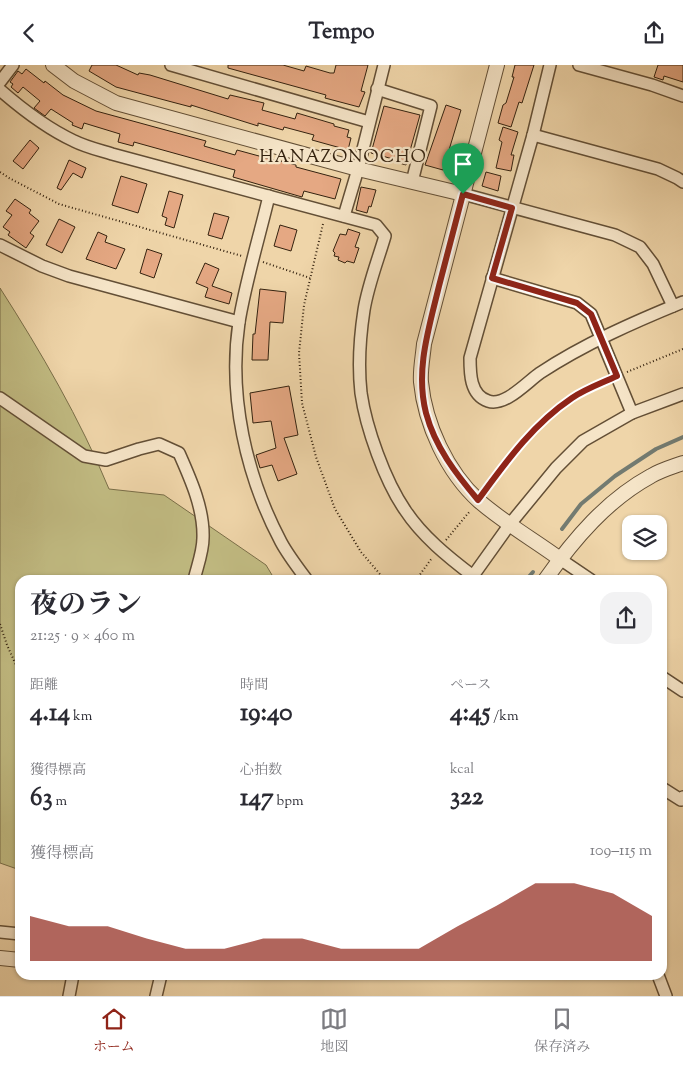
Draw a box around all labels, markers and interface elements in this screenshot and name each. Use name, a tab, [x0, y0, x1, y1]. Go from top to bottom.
text: Tempo	[308, 17, 375, 49]
icon: back	[15, 19, 43, 47]
icon: share	[640, 19, 668, 47]
pin	[442, 143, 484, 194]
district label: HANAZONOCHO	[259, 145, 427, 171]
icon: arrive	[449, 150, 477, 178]
map controls	[622, 515, 667, 560]
button: layers	[622, 515, 667, 560]
text: 夜のラン	[30, 586, 142, 626]
button: share	[600, 592, 652, 644]
text: 21:25 · 9 × 460 m	[30, 625, 135, 648]
text: 距離	[30, 676, 58, 696]
text: 時間	[240, 676, 268, 696]
text: ペース	[450, 676, 491, 696]
text: 4.14	[30, 696, 70, 732]
text: 19:40	[240, 696, 293, 732]
text: 4:45	[450, 696, 490, 732]
text: km	[70, 707, 92, 727]
text: /km	[490, 707, 519, 727]
text: kcal	[450, 760, 474, 780]
text: 獲得標高	[30, 761, 86, 781]
text: 心拍数	[240, 761, 282, 781]
text: 322	[450, 780, 484, 816]
text: 63	[30, 781, 53, 817]
text: 147	[240, 781, 274, 817]
text: m	[53, 792, 67, 812]
text: bpm	[274, 792, 304, 812]
text: 109–115 m	[590, 840, 652, 863]
text: 獲得標高	[30, 843, 94, 866]
tab: ホーム	[93, 1005, 135, 1058]
tab: 地図	[320, 1005, 348, 1058]
tab: 保存済み	[534, 1005, 590, 1058]

